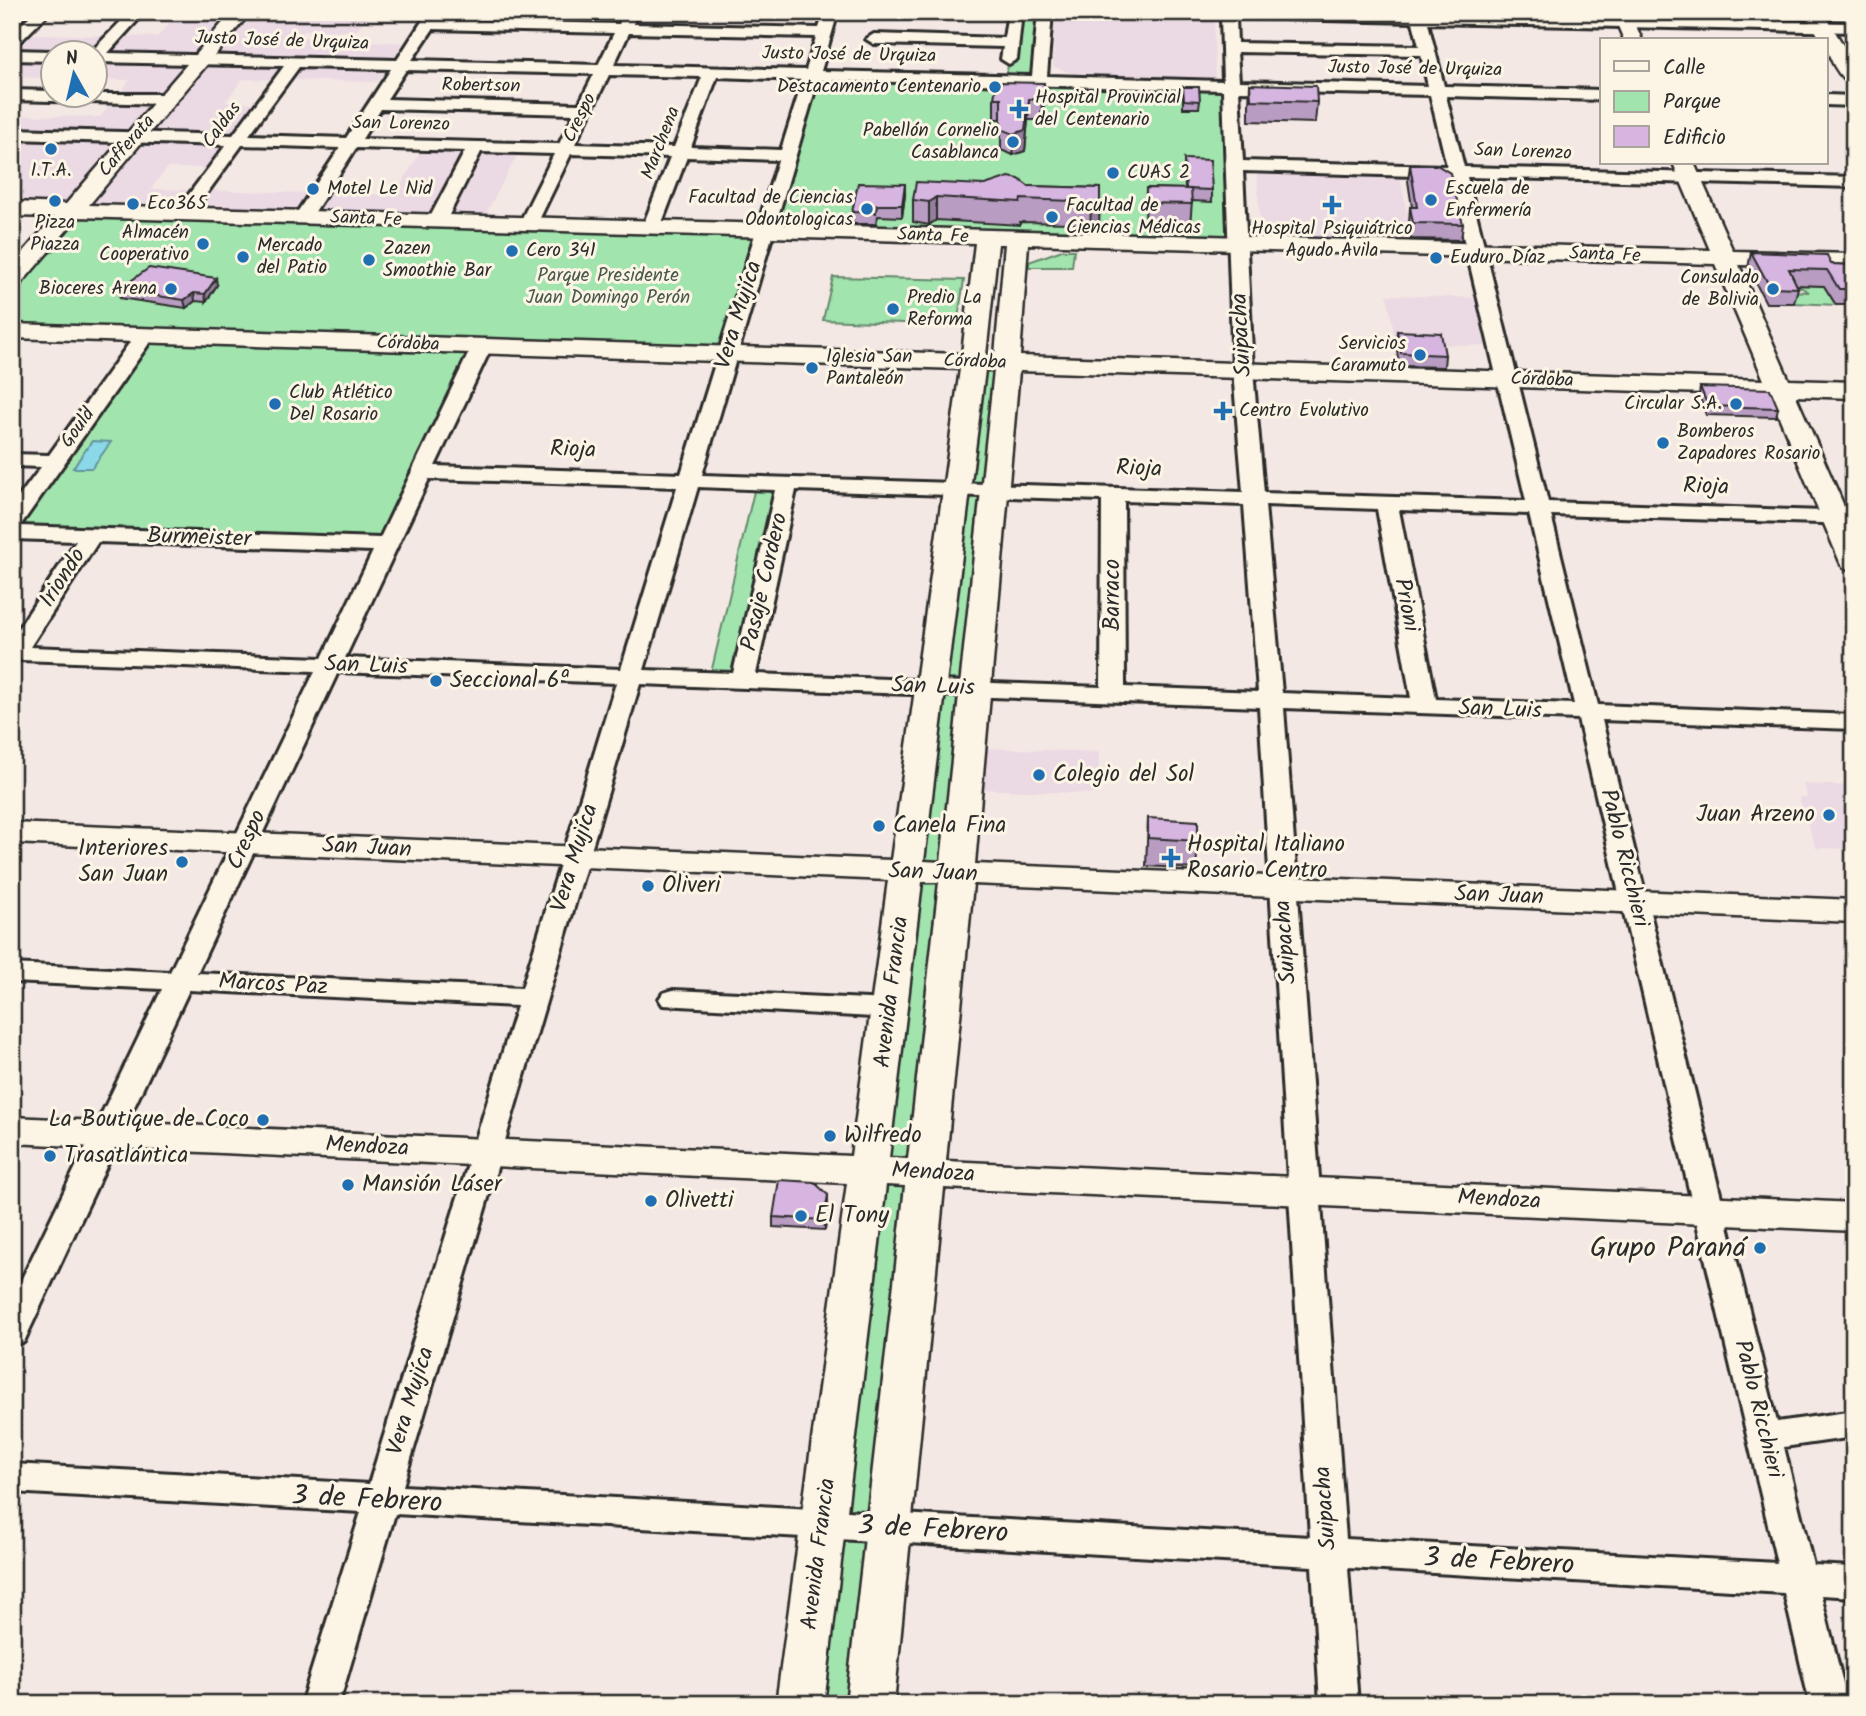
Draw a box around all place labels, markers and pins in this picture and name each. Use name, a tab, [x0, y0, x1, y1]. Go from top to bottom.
place label: Destacamento Centenario	[777, 72, 981, 102]
marker: Destacamento Centenario	[987, 79, 1003, 95]
place label: Hospital Provincial del Centenario	[1035, 83, 1181, 135]
marker: Hospital Provincial del Centenario	[1009, 99, 1029, 119]
place label: Pabellón Cornelio Casablanca	[863, 116, 999, 168]
marker: Pabellón Cornelio Casablanca	[1005, 134, 1021, 150]
marker: I.T.A.	[43, 141, 59, 157]
place label: I.T.A.	[30, 156, 72, 186]
place label: CUAS 2	[1127, 158, 1190, 188]
marker: CUAS 2	[1105, 165, 1121, 181]
place label: Motel Le Nid	[327, 174, 433, 204]
place label: Escuela de Enfermería	[1445, 174, 1532, 226]
marker: Motel Le Nid	[305, 181, 321, 197]
place label: Facultad de Ciencias Odontologicas	[688, 183, 853, 235]
place label: Eco365	[147, 189, 209, 219]
place label: Facultad de Ciencias Médicas	[1066, 191, 1201, 243]
marker: Escuela de Enfermería	[1423, 192, 1439, 208]
marker: Pizza Piazza	[47, 193, 63, 209]
marker: Hospital Psiquiátrico Agudo Avila	[1322, 195, 1342, 215]
marker: Eco365	[125, 196, 141, 212]
marker: Facultad de Ciencias Odontologicas	[859, 201, 875, 217]
place label: Pizza Piazza	[30, 208, 80, 260]
marker: Facultad de Ciencias Médicas	[1044, 209, 1060, 225]
place label: Hospital Psiquiátrico Agudo Avila	[1251, 214, 1413, 266]
place label: Almacén Cooperativo	[99, 218, 189, 270]
place label: Mercado del Patio	[257, 231, 327, 283]
place label: Zazen Smoothie Bar	[383, 234, 493, 286]
marker: Almacén Cooperativo	[195, 236, 211, 252]
place label: Cero 341	[526, 236, 596, 266]
marker: Cero 341	[504, 243, 520, 259]
place label: Euduro Díaz	[1450, 243, 1545, 273]
marker: Mercado del Patio	[235, 249, 251, 265]
marker: Euduro Díaz	[1428, 250, 1444, 266]
marker: Zazen Smoothie Bar	[361, 252, 377, 268]
place label: Consulado de Bolivia	[1680, 263, 1759, 315]
place label: Bioceres Arena	[39, 274, 157, 304]
marker: Bioceres Arena	[163, 281, 179, 297]
marker: Consulado de Bolivia	[1765, 281, 1781, 297]
place label: Predio La Reforma	[907, 283, 982, 335]
marker: Predio La Reforma	[885, 301, 901, 317]
place label: Servicios Caramuto	[1330, 329, 1406, 381]
place label: Iglesia San Pantaleón	[826, 342, 912, 394]
marker: Servicios Caramuto	[1412, 347, 1428, 363]
marker: Iglesia San Pantaleón	[804, 360, 820, 376]
place label: Club Atlético Del Rosario	[289, 378, 393, 430]
place label: Circular S.A.	[1624, 389, 1722, 419]
marker: Club Atlético Del Rosario	[267, 396, 283, 412]
place label: Centro Evolutivo	[1239, 396, 1369, 426]
marker: Circular S.A.	[1728, 396, 1744, 412]
marker: Centro Evolutivo	[1213, 401, 1233, 421]
place label: Bomberos Zapadores Rosario	[1677, 417, 1820, 469]
marker: Bomberos Zapadores Rosario	[1655, 435, 1671, 451]
place label: Seccional 6ª	[450, 663, 571, 699]
marker: Seccional 6ª	[428, 673, 444, 689]
place label: Colegio del Sol	[1053, 757, 1195, 793]
marker: Colegio del Sol	[1031, 767, 1047, 783]
place label: Juan Arzeno	[1696, 797, 1815, 833]
marker: Juan Arzeno	[1821, 807, 1837, 823]
place label: Canela Fina	[893, 808, 1006, 844]
marker: Canela Fina	[871, 818, 887, 834]
place label: Hospital Italiano Rosario Centro	[1187, 827, 1345, 889]
place label: Interiores San Juan	[78, 831, 168, 893]
marker: Hospital Italiano Rosario Centro	[1161, 848, 1181, 868]
marker: Interiores San Juan	[174, 854, 190, 870]
place label: Oliveri	[662, 868, 722, 904]
marker: Oliveri	[640, 878, 656, 894]
place label: La Boutique de Coco	[48, 1102, 249, 1138]
marker: La Boutique de Coco	[255, 1112, 271, 1128]
place label: Wilfredo	[844, 1118, 922, 1154]
marker: Wilfredo	[822, 1128, 838, 1144]
place label: Trasatlántica	[64, 1138, 188, 1174]
marker: Trasatlántica	[42, 1148, 58, 1164]
place label: Mansión Láser	[362, 1167, 503, 1203]
marker: Mansión Láser	[340, 1177, 356, 1193]
place label: Olivetti	[665, 1183, 735, 1219]
marker: Olivetti	[643, 1193, 659, 1209]
place label: El Tony	[815, 1198, 889, 1234]
marker: El Tony	[793, 1208, 809, 1224]
place label: Grupo Paraná	[1590, 1226, 1749, 1271]
marker: Grupo Paraná	[1752, 1240, 1768, 1256]

